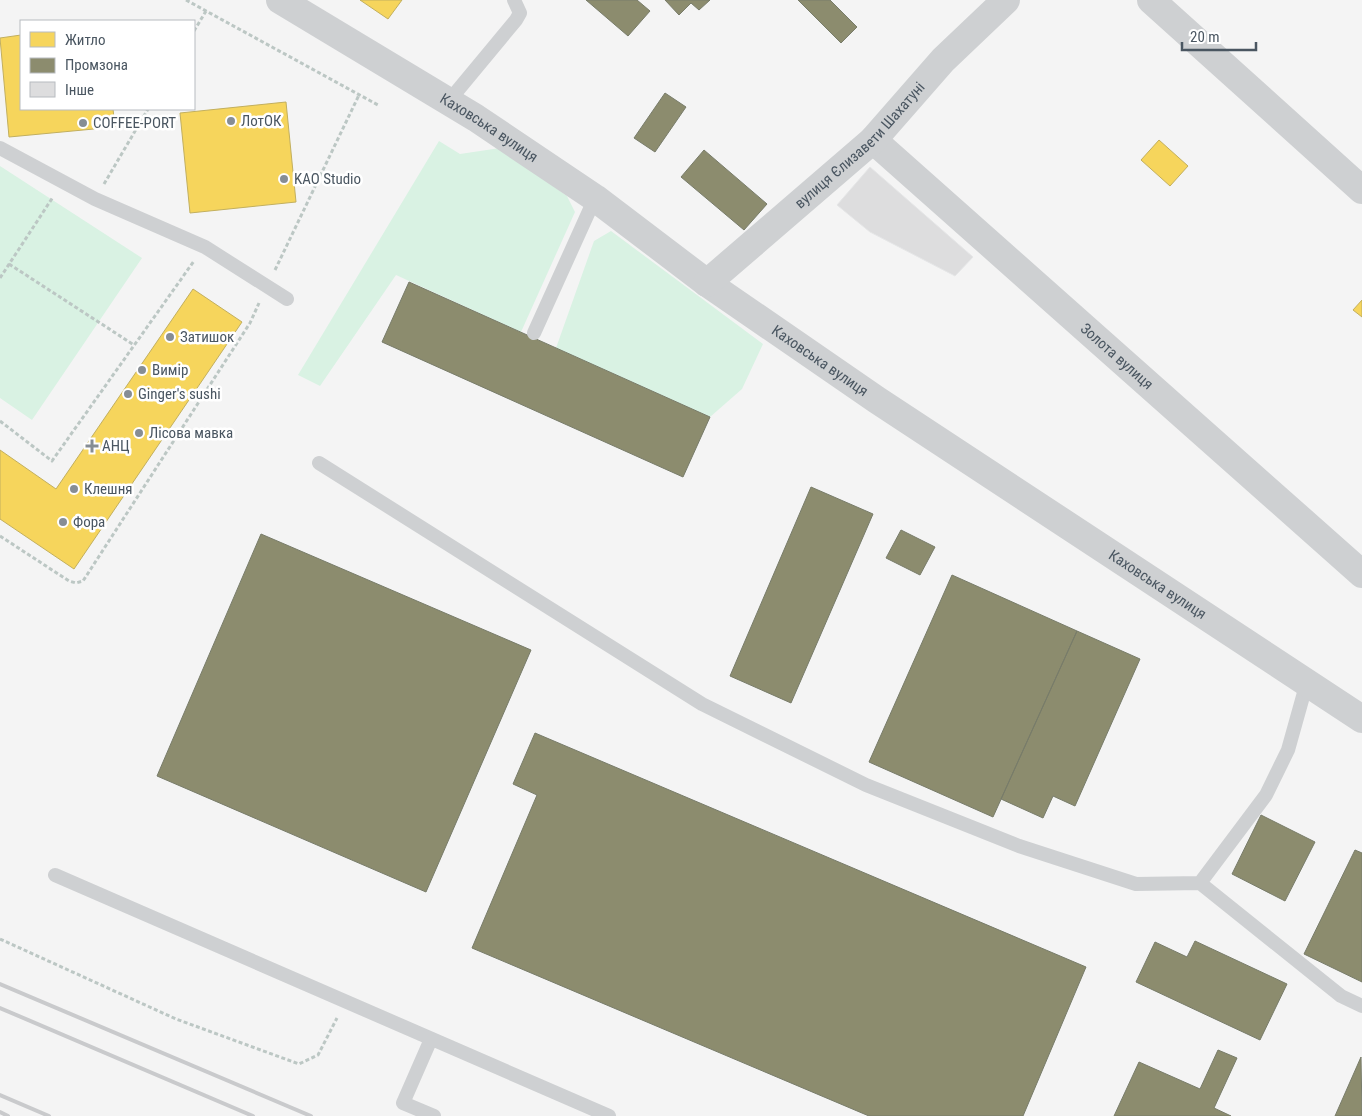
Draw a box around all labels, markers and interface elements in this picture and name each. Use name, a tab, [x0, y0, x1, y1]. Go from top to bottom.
legend	[20, 20, 195, 110]
scale bar	[1182, 20, 1256, 52]
text: 20 m	[1190, 28, 1220, 46]
text: Житло	[65, 31, 105, 49]
text: Промзона	[65, 56, 128, 74]
street label: вулиця Єлизавети Шахатуні	[791, 78, 929, 212]
text: Інше	[65, 81, 94, 99]
street label: Каховська вулиця	[437, 89, 541, 166]
place label: ЛотОК	[241, 112, 282, 130]
place label: COFFEE-PORT	[93, 114, 176, 132]
marker: ЛотОК	[225, 115, 237, 127]
marker: COFFEE-PORT	[77, 117, 89, 129]
place label: KAO Studio	[294, 170, 361, 188]
marker: KAO Studio	[278, 173, 290, 185]
street label: Золота вулиця	[1077, 319, 1157, 393]
street label: Каховська вулиця	[768, 321, 872, 400]
place label: Затишок	[180, 328, 234, 346]
marker: Затишок	[164, 331, 176, 343]
place label: Вимір	[152, 361, 188, 379]
marker: Вимір	[136, 364, 148, 376]
place label: Ginger's sushi	[138, 385, 221, 403]
marker: Ginger's sushi	[122, 388, 134, 400]
place label: Лісова мавка	[149, 424, 233, 442]
marker: Лісова мавка	[133, 427, 145, 439]
place label: АНЦ	[102, 437, 130, 455]
marker: АНЦ	[86, 440, 98, 452]
place label: Клешня	[84, 480, 133, 498]
marker: Клешня	[68, 483, 80, 495]
place label: Фора	[73, 513, 105, 531]
marker: Фора	[57, 516, 69, 528]
street label: Каховська вулиця	[1105, 546, 1210, 623]

